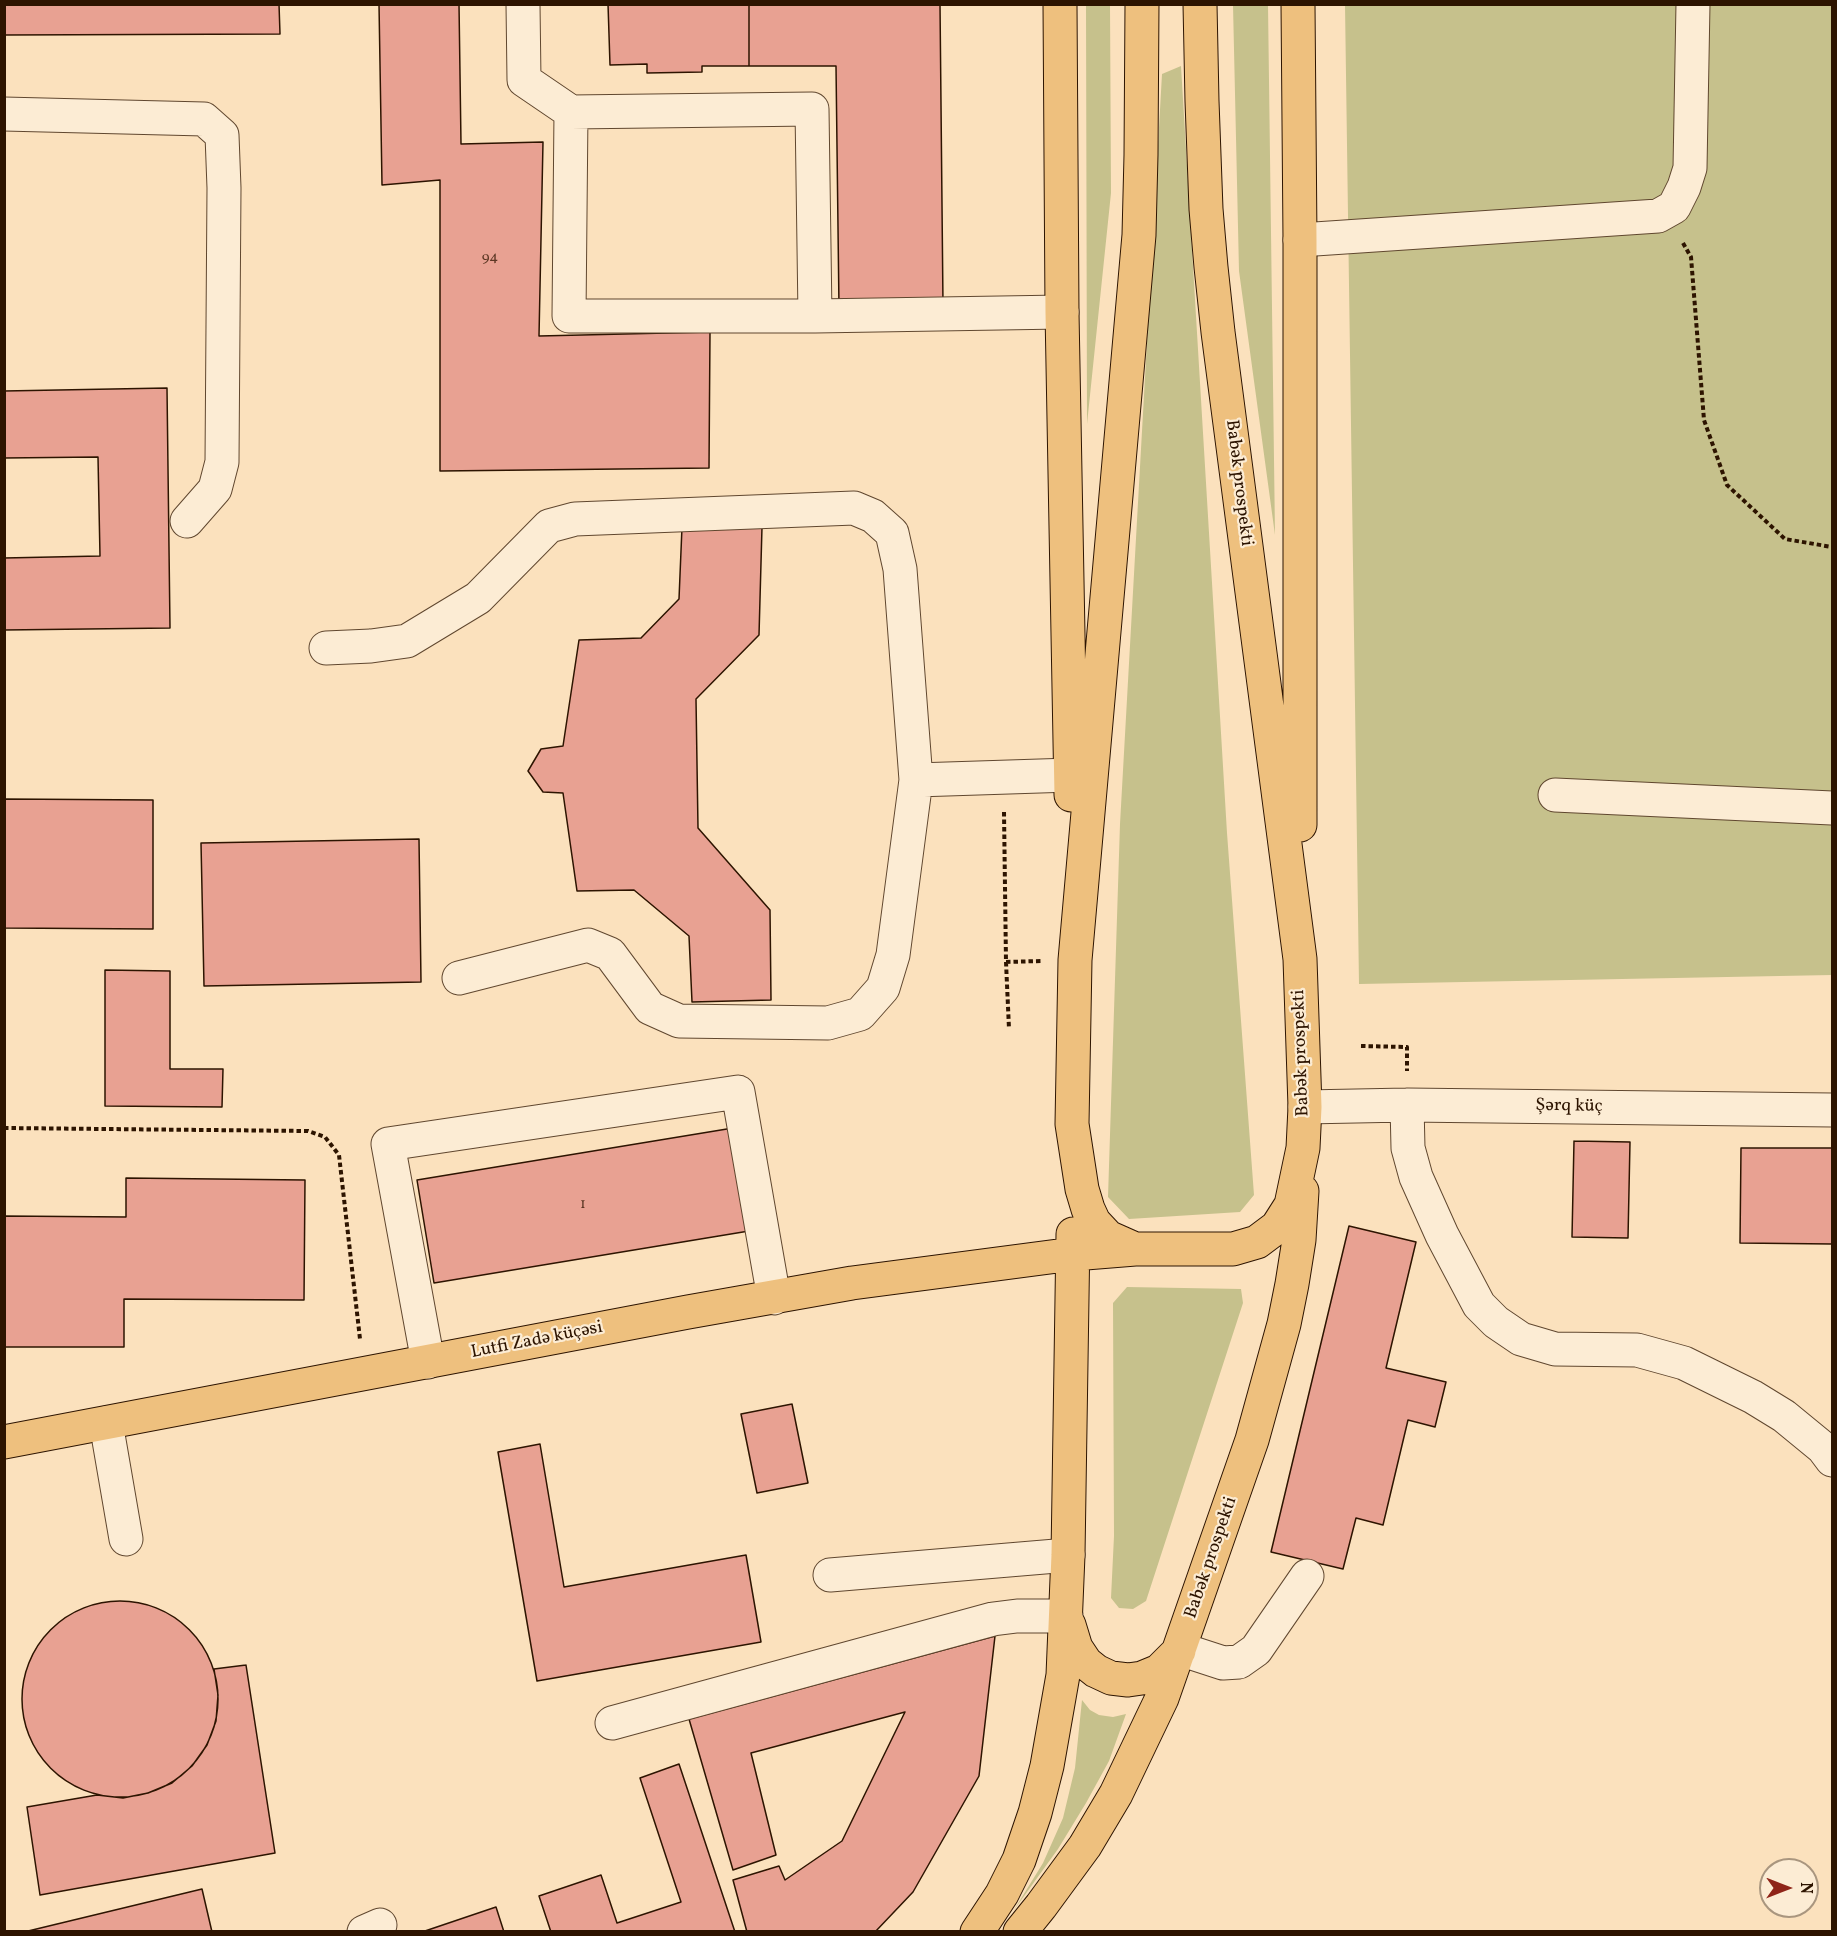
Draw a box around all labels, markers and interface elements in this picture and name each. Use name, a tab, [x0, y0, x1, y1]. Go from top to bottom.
house number: 94	[482, 249, 498, 267]
street label: Babək prospekti	[1220, 419, 1256, 547]
street label: Babək prospekti	[1289, 989, 1315, 1117]
street label: Şərq küç	[1535, 1096, 1603, 1118]
house number: 1	[580, 1196, 586, 1214]
street label: Lutfi Zadə küçəsi	[469, 1318, 605, 1364]
street label: Babək prospekti	[1181, 1494, 1243, 1622]
north arrow	[1759, 1858, 1819, 1918]
text: N	[1794, 1882, 1816, 1894]

